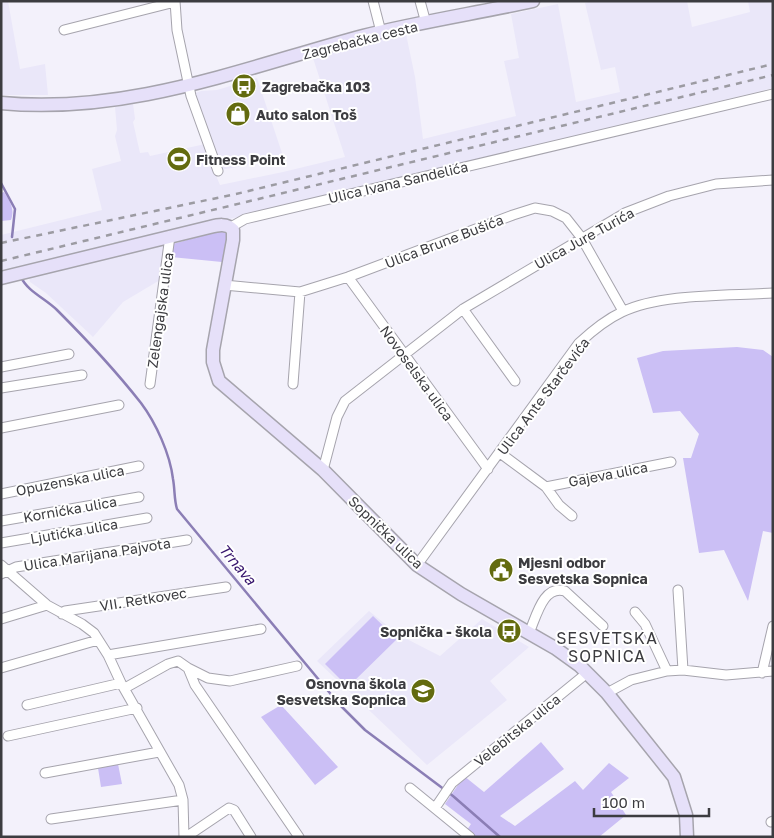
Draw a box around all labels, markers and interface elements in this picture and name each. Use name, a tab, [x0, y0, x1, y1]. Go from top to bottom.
street label: Zagrebačka cesta	[301, 17, 419, 63]
bus stop icon: Zagrebačka 103	[231, 73, 257, 99]
place label: Zagrebačka 103	[262, 78, 370, 95]
shop icon: Auto salon Toš	[225, 101, 251, 127]
place label: Auto salon Toš	[256, 106, 357, 123]
sports icon: Fitness Point	[166, 146, 192, 172]
place label: Fitness Point	[196, 151, 286, 168]
street label: Ulica Ivana Sandelića	[326, 158, 470, 206]
street label: Ulica Jure Turića	[531, 204, 637, 272]
street label: Ulica Brune Bušića	[382, 211, 506, 271]
street label: Zelengajska ulica	[143, 251, 177, 369]
street label: Novoselska ulica	[377, 322, 457, 424]
street label: Ulica Ante Starčevića	[493, 334, 593, 458]
street label: Gajeva ulica	[567, 458, 649, 490]
street label: Opuzenska ulica	[14, 461, 126, 499]
street label: Kornićka ulica	[22, 492, 118, 526]
street label: Sopnička ulica	[345, 492, 427, 572]
street label: Ljutićka ulica	[29, 515, 119, 547]
street label: Ulica Marijana Pajvota	[22, 534, 172, 574]
water label: Trnava	[216, 540, 261, 588]
place label: Mjesni odbor Sesvetska Sopnica	[518, 554, 648, 587]
public building icon: Mjesni odbor Sesvetska Sopnica	[488, 557, 514, 583]
street label: VII. Retkovec	[98, 584, 188, 614]
bus stop icon: Sopnička - škola	[496, 618, 522, 644]
place label: Sopnička - škola	[380, 623, 492, 640]
district label: SESVETSKA SOPNICA	[556, 628, 658, 666]
place label: Osnovna škola Sesvetska Sopnica	[276, 675, 406, 708]
school or university icon: Osnovna škola Sesvetska Sopnica	[410, 678, 436, 704]
street label: Velebitska ulica	[470, 690, 564, 770]
scale bar	[594, 786, 709, 818]
text: 100 m	[602, 793, 645, 811]

